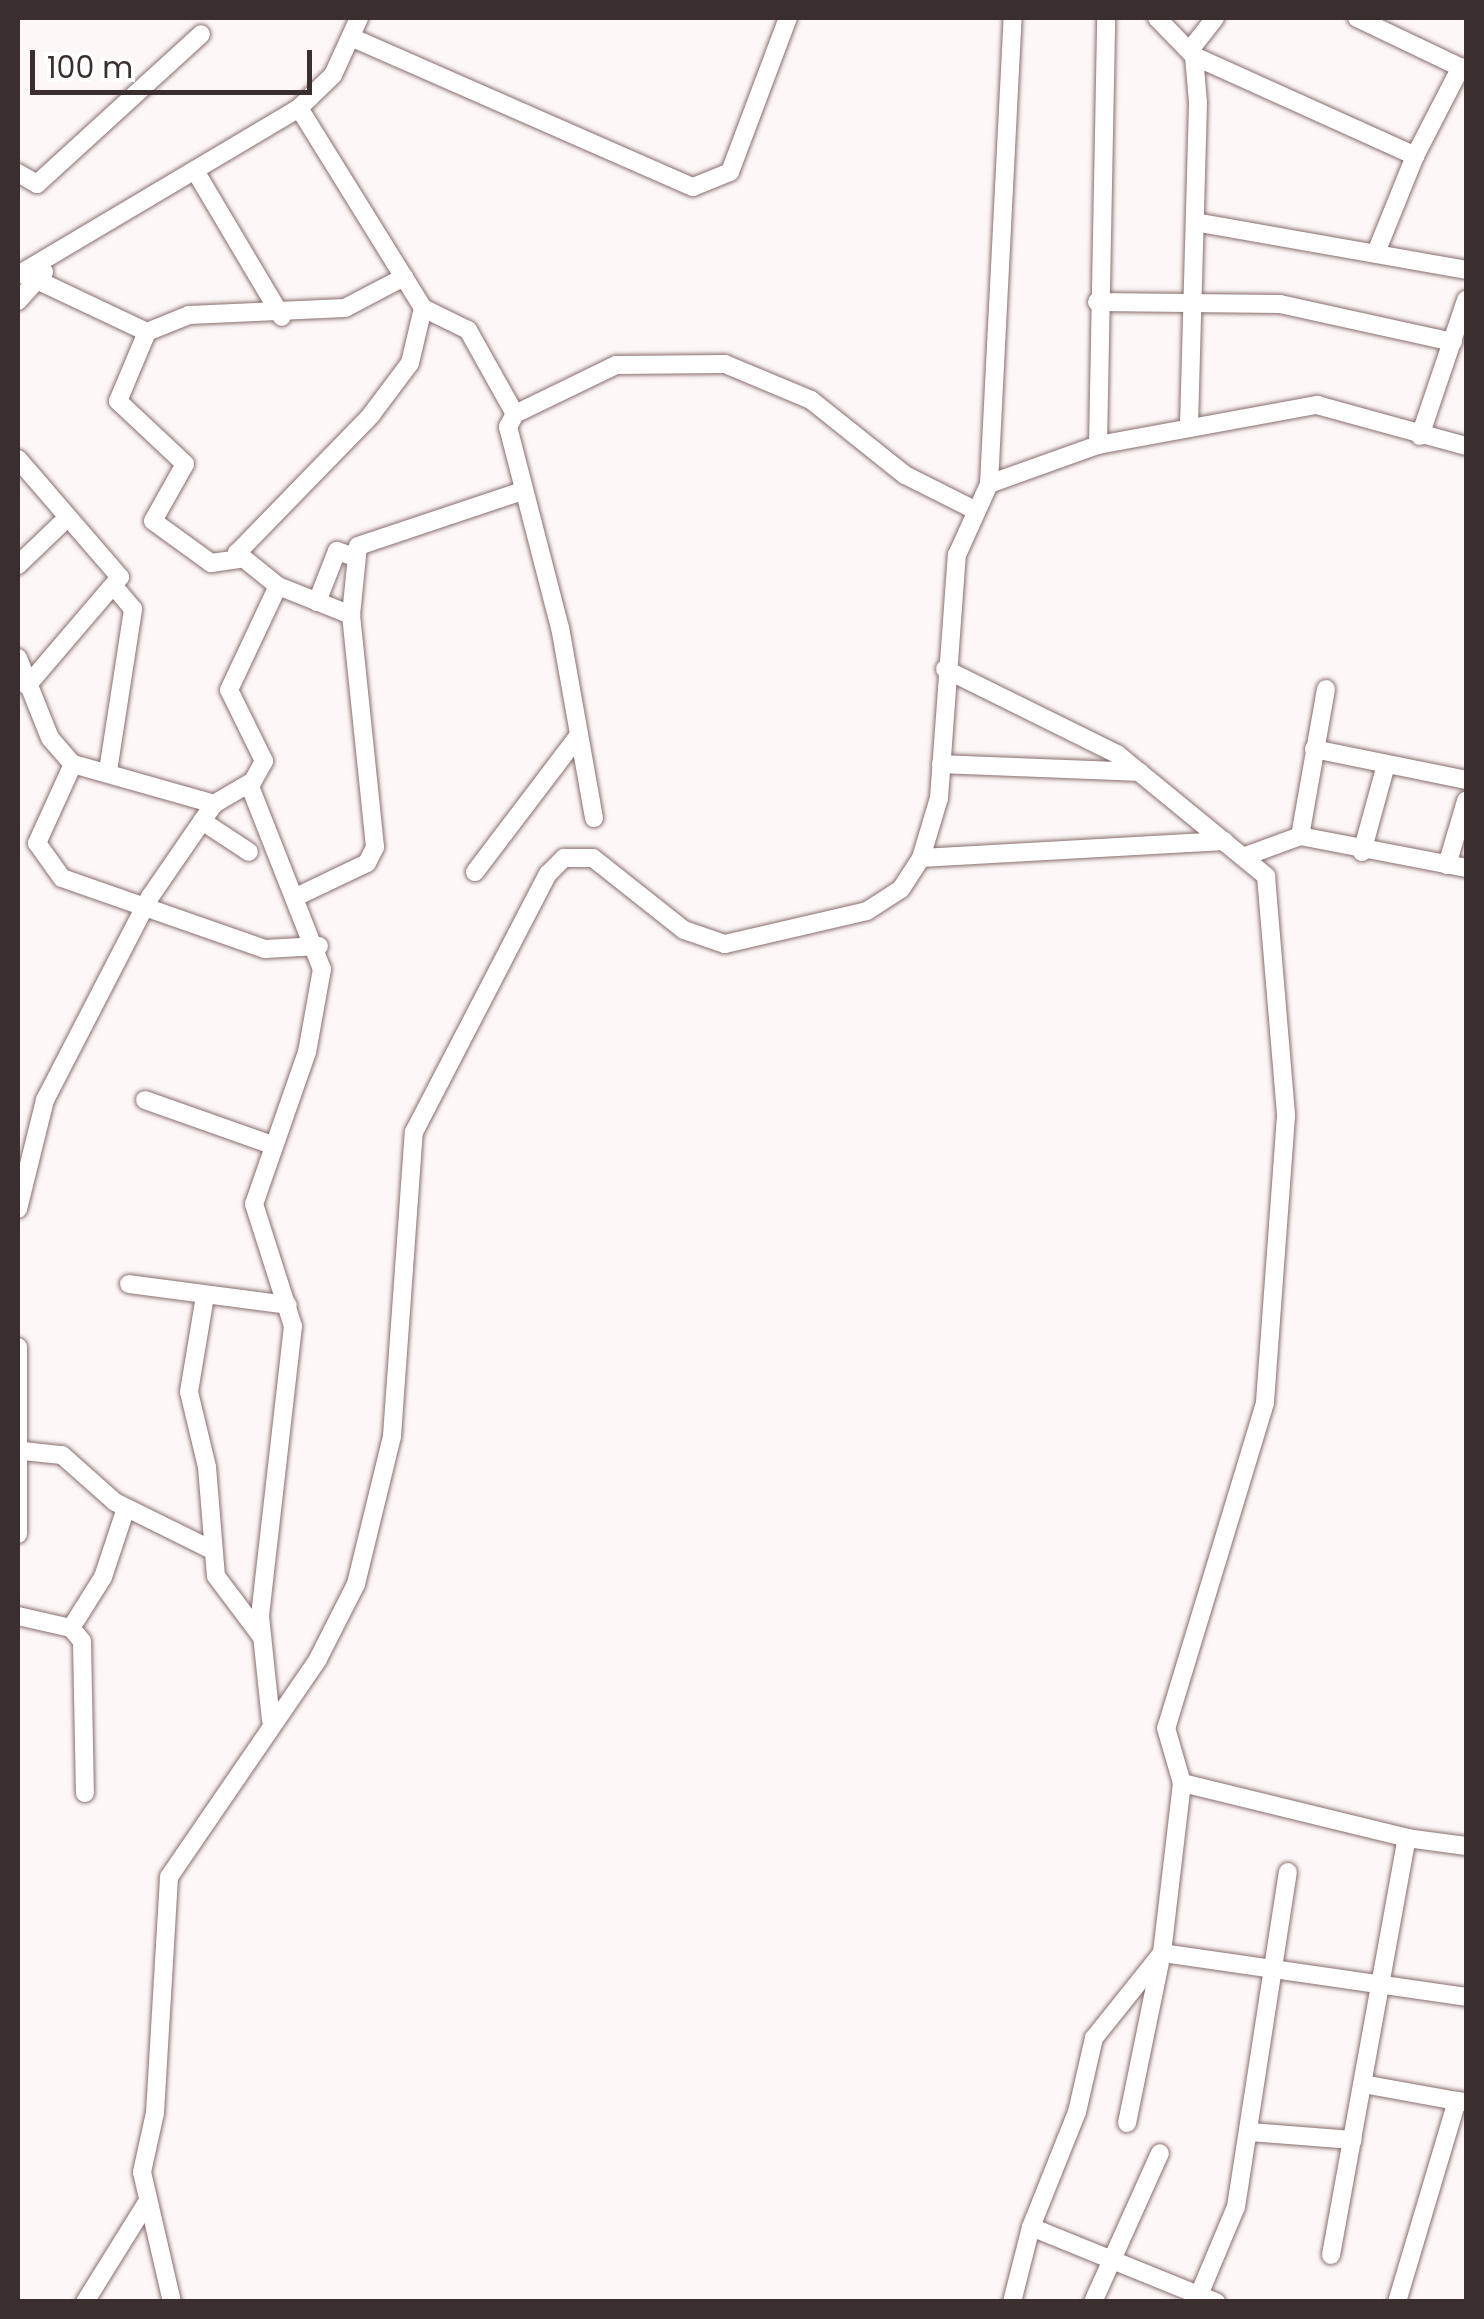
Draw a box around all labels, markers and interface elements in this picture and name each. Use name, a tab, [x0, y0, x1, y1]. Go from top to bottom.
scale bar	[35, 30, 318, 92]
text: 100 m	[47, 46, 133, 89]

